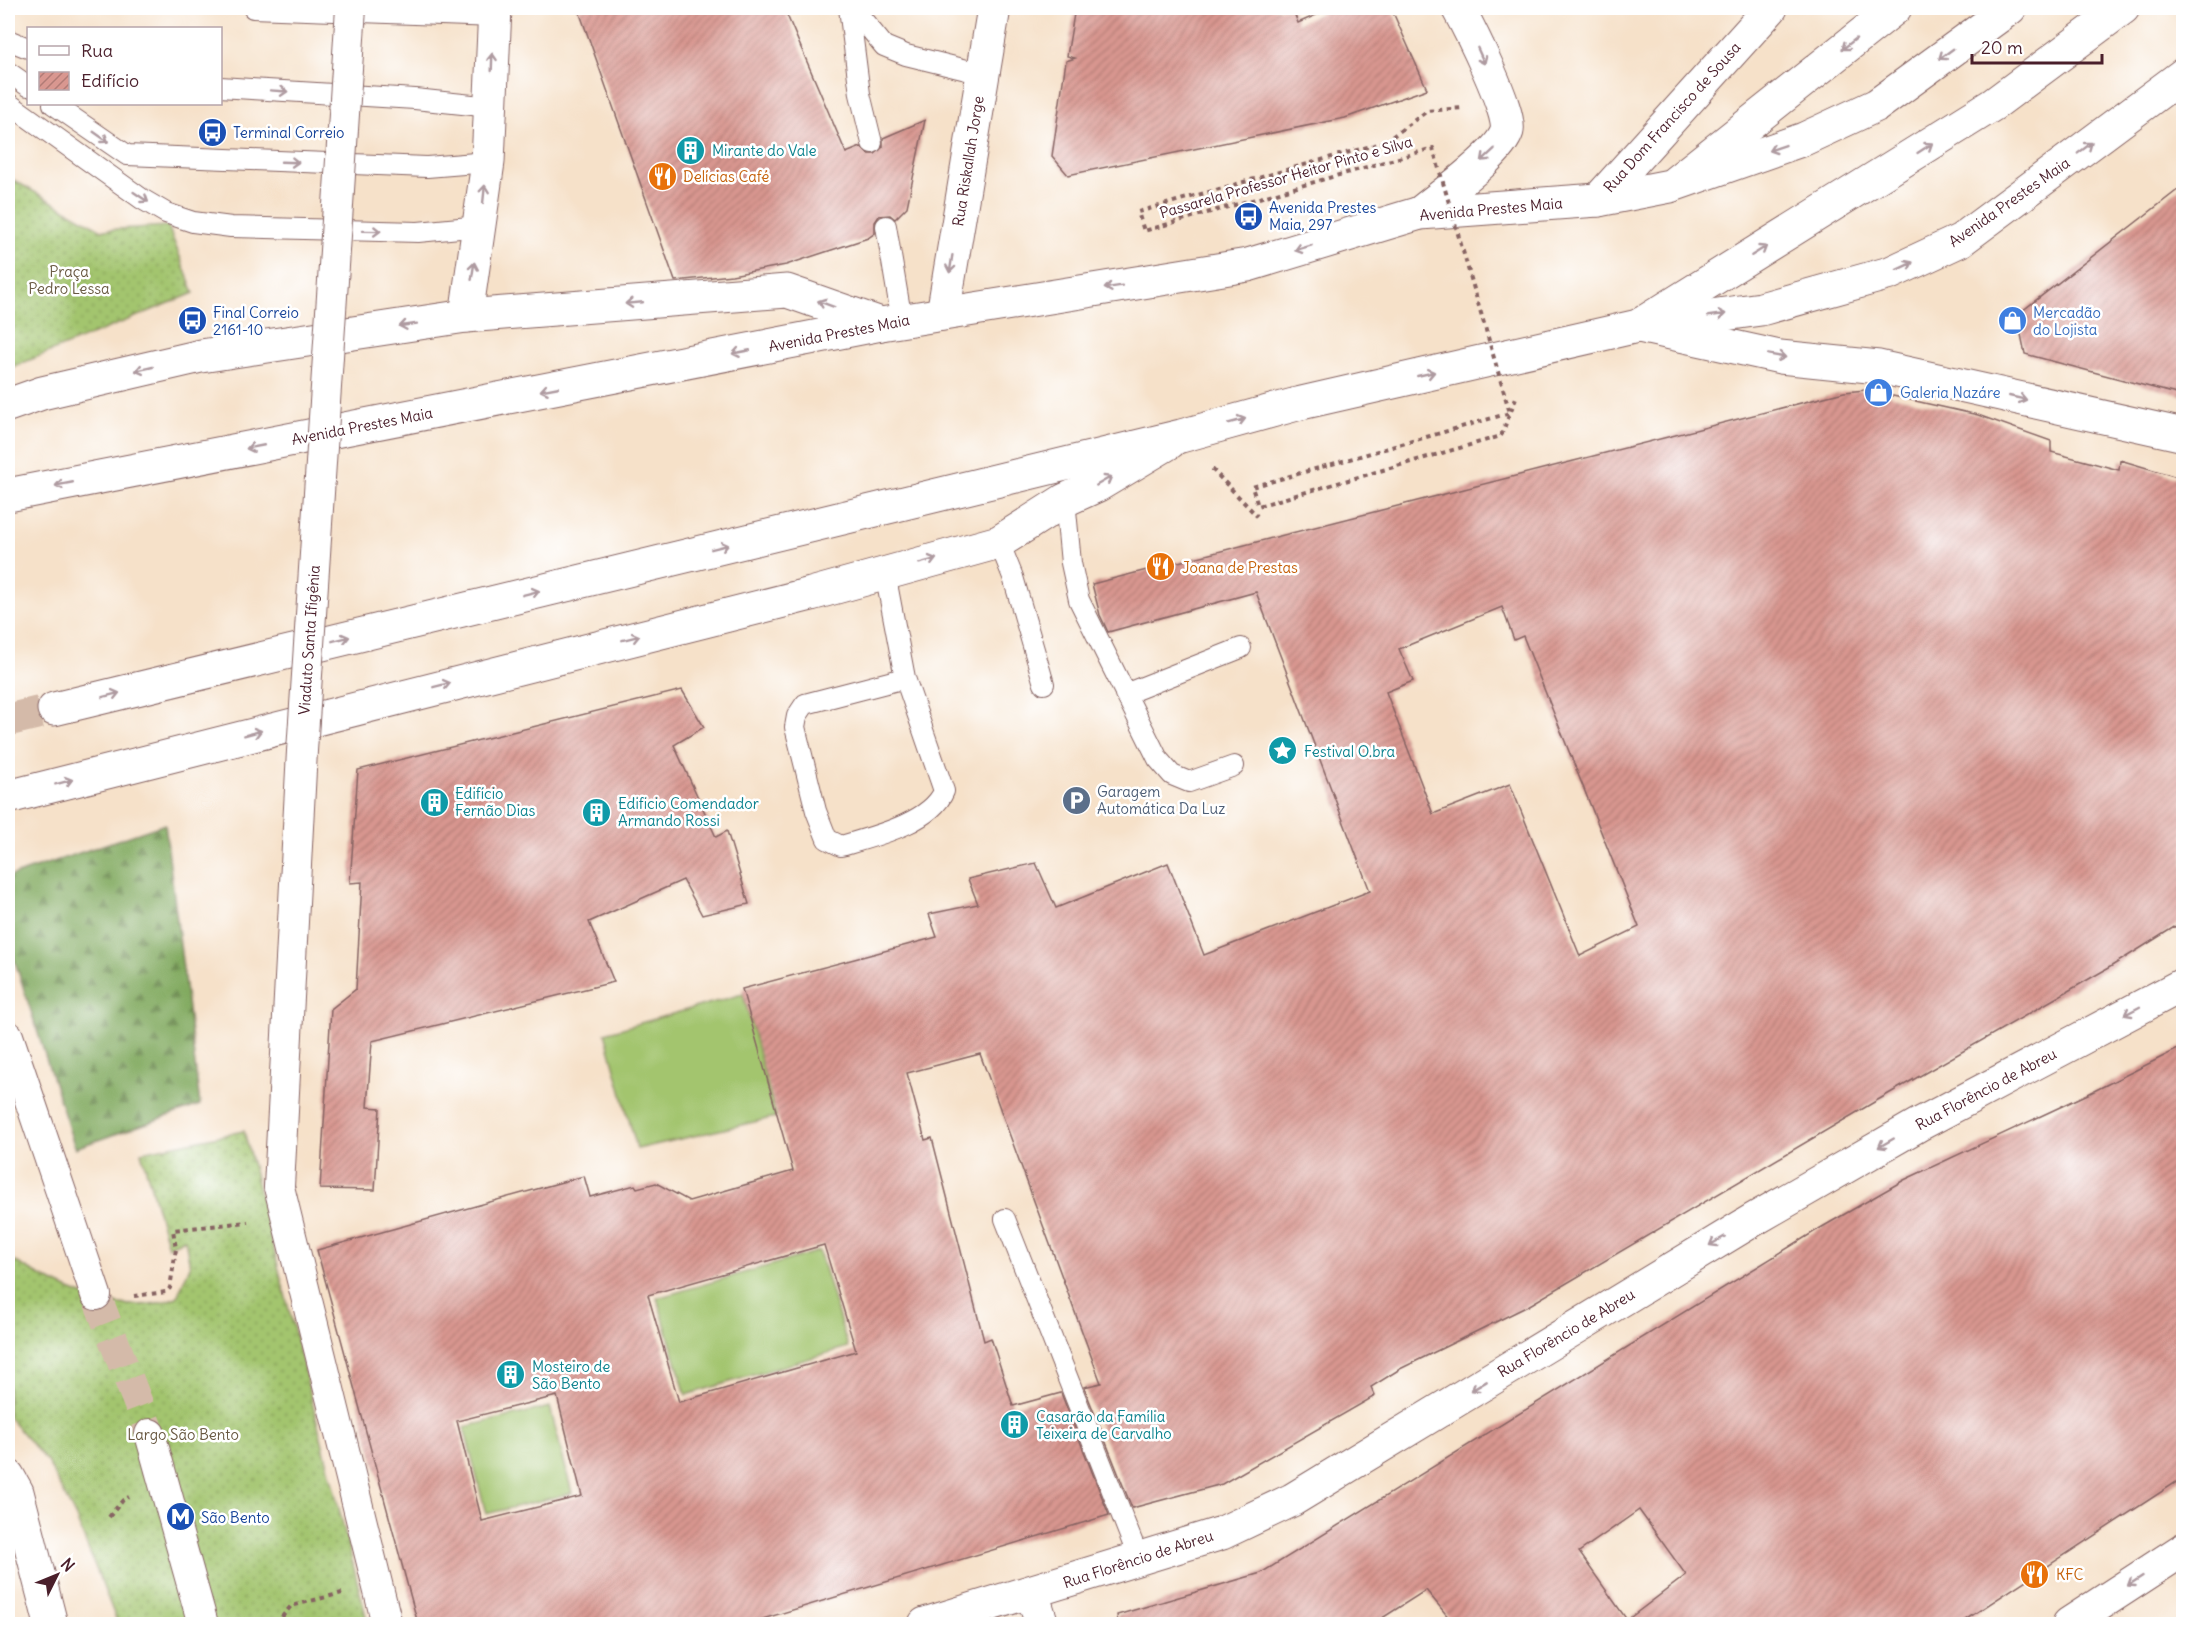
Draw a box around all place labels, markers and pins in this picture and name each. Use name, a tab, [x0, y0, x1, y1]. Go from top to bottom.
bus stop icon: Terminal Correio	[196, 116, 228, 148]
place label: Terminal Correio	[233, 123, 345, 142]
building icon: Mirante do Vale	[675, 134, 707, 166]
place label: Mirante do Vale	[712, 141, 817, 160]
restaurant icon: Delícias Café	[646, 160, 678, 192]
place label: Delícias Café	[683, 167, 769, 186]
place label: Avenida Prestes Maia, 297	[1269, 198, 1376, 234]
bus stop icon: Avenida Prestes Maia, 297	[1232, 200, 1264, 232]
place label: Final Correio 2161-10	[213, 303, 299, 339]
place label: Mercadão do Lojista	[2033, 303, 2101, 339]
bus stop icon: Final Correio 2161-10	[176, 305, 208, 337]
shop icon: Mercadão do Lojista	[1996, 305, 2028, 337]
shop icon: Galeria Nazáre	[1863, 376, 1895, 408]
place label: Galeria Nazáre	[1900, 383, 2001, 402]
restaurant icon: Joana de Prestas	[1145, 551, 1177, 583]
place label: Joana de Prestas	[1182, 558, 1298, 577]
place icon: Festival O.bra	[1267, 735, 1299, 767]
place label: Festival O.bra	[1304, 742, 1395, 761]
place label: Garagem Automática Da Luz	[1097, 782, 1225, 818]
place label: Edifício Fernão Dias	[455, 784, 536, 820]
parking icon: Garagem Automática Da Luz	[1060, 784, 1092, 816]
building icon: Edifício Fernão Dias	[418, 786, 450, 818]
place label: Edificio Comendador Armando Rossi	[618, 794, 759, 830]
building icon: Edificio Comendador Armando Rossi	[581, 796, 613, 828]
place label: Mosteiro de São Bento	[532, 1357, 610, 1393]
building icon: Mosteiro de São Bento	[495, 1359, 527, 1391]
place label: Casarão da Família Teixeira de Carvalho	[1036, 1407, 1172, 1443]
building icon: Casarão da Família Teixeira de Carvalho	[999, 1409, 1031, 1441]
metro station icon: São Bento	[164, 1501, 196, 1533]
place label: São Bento	[201, 1508, 270, 1527]
restaurant icon: KFC	[2019, 1558, 2051, 1590]
place label: KFC	[2056, 1565, 2084, 1584]

